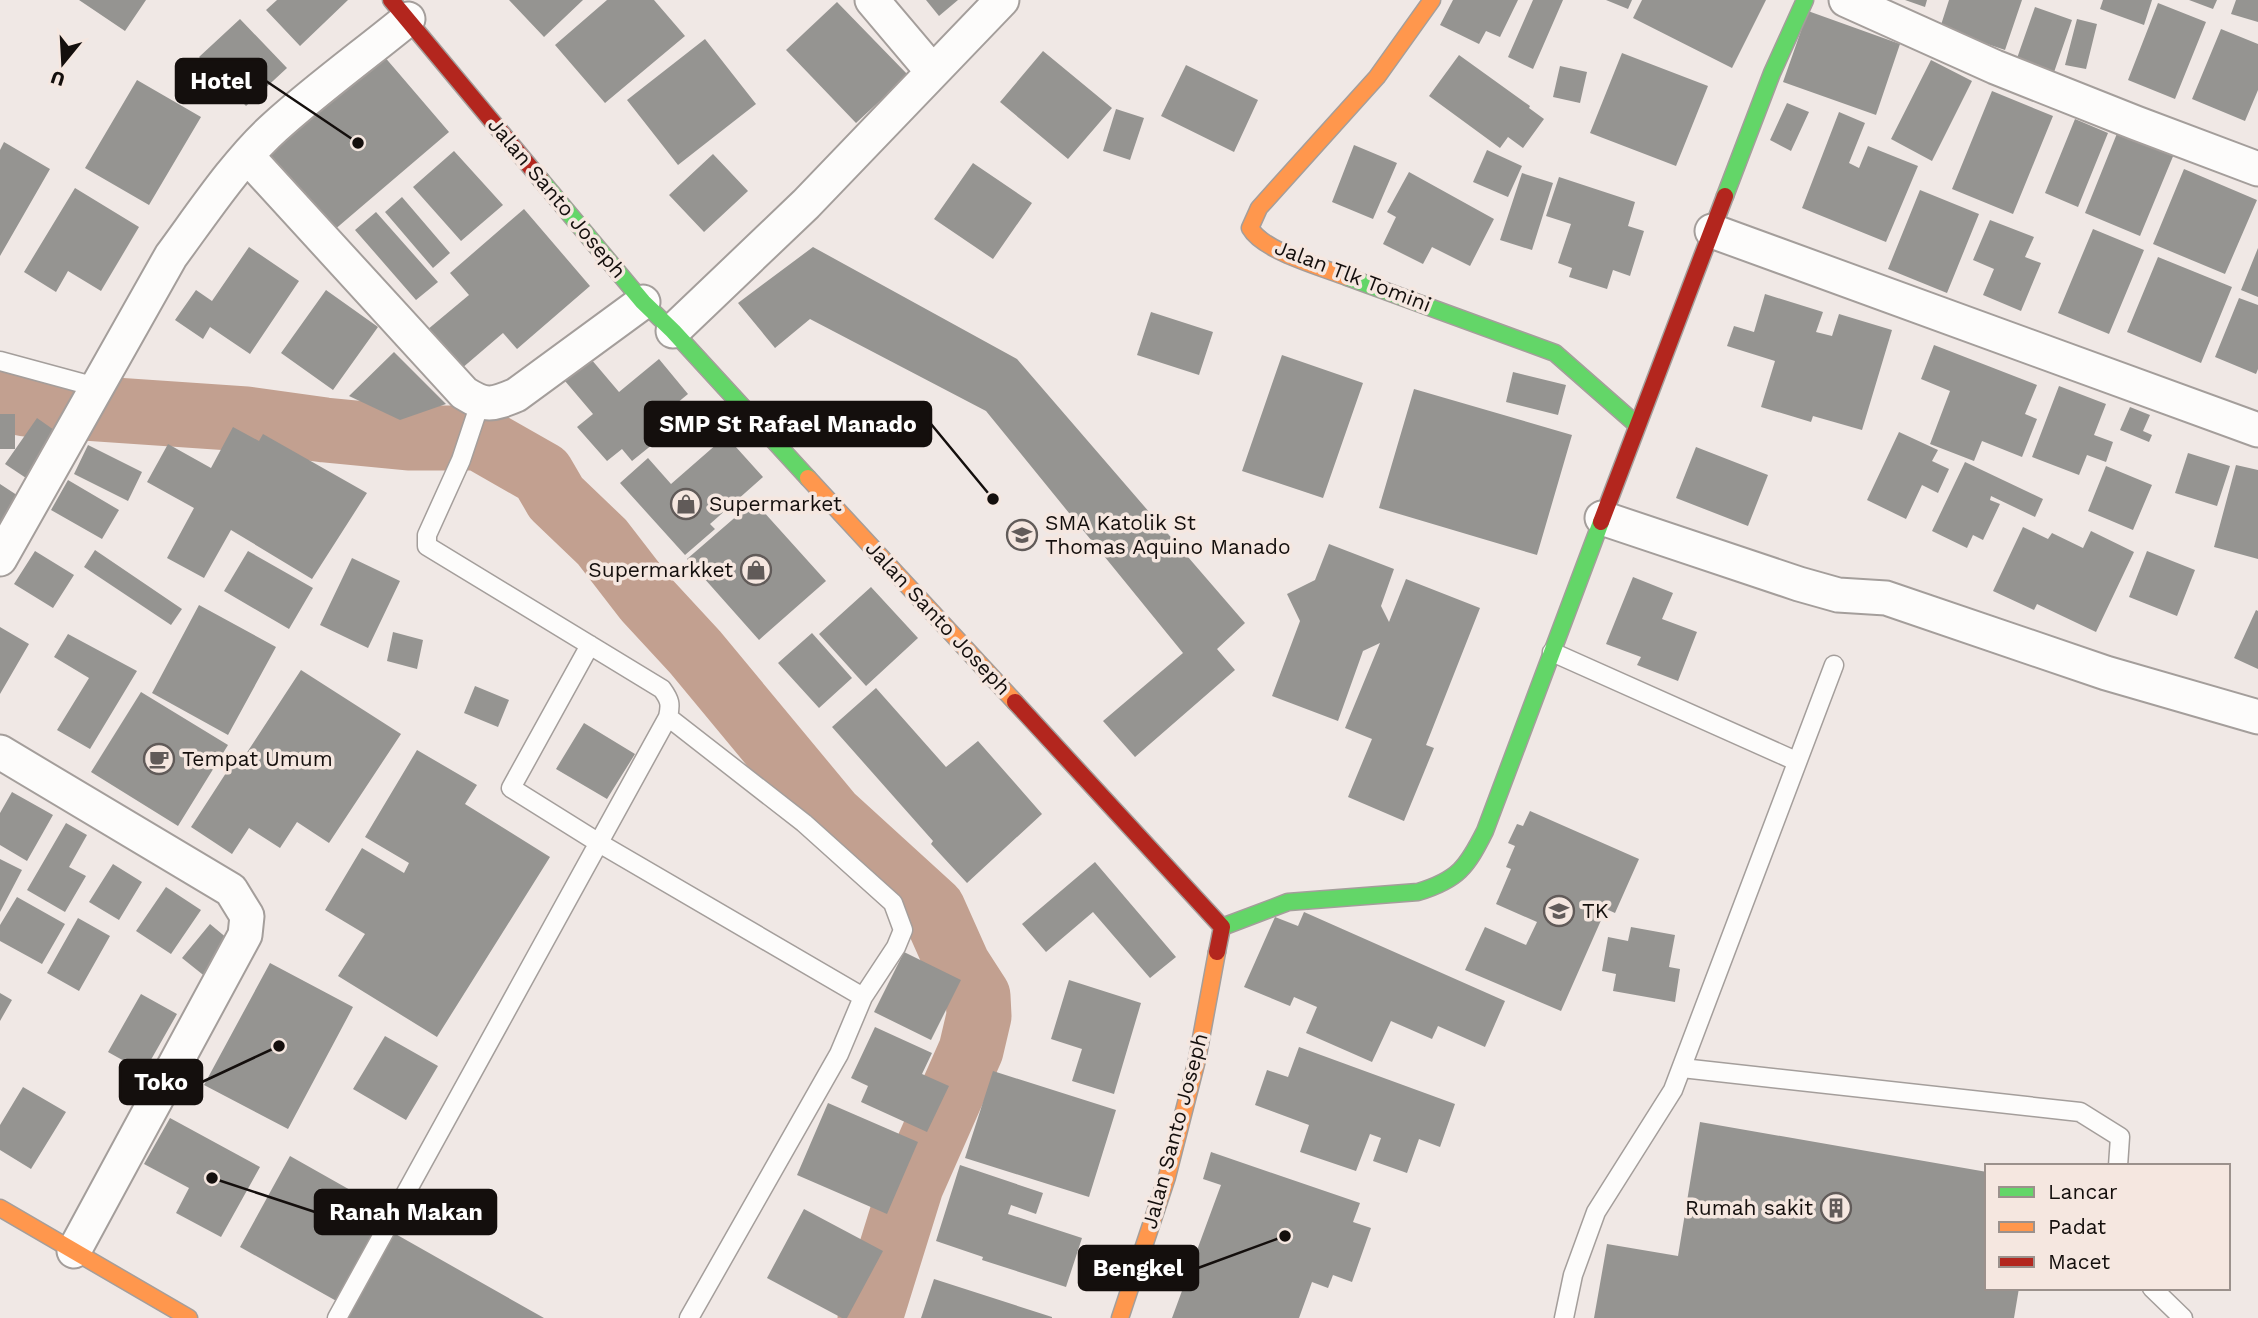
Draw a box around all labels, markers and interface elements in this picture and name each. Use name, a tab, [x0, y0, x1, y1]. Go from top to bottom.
north arrow	[28, 28, 98, 98]
callout: Hotel	[176, 59, 266, 103]
text: U	[48, 66, 68, 92]
text: Hotel	[190, 68, 252, 95]
street label: Jalan Santo Joseph	[483, 112, 632, 283]
street label: Jalan Tlk Tomini	[1272, 234, 1435, 317]
callout: SMP St Rafael Manado	[645, 402, 931, 446]
text: SMP St Rafael Manado	[659, 411, 917, 438]
shop icon: Supermarket	[669, 487, 703, 521]
place label: Supermarket	[709, 491, 842, 516]
place label: SMA Katolik St Thomas Aquino Manado	[1045, 510, 1291, 559]
school or university icon: SMA Katolik St Thomas Aquino Manado	[1005, 518, 1039, 552]
street label: Jalan Santo Joseph	[860, 535, 1016, 700]
shop icon: Supermarkket	[739, 553, 773, 587]
place label: Supermarkket	[588, 557, 733, 582]
cafe icon: Tempat Umum	[142, 742, 176, 776]
place label: Tempat Umum	[182, 746, 333, 771]
school or university icon: TK	[1542, 894, 1576, 928]
place label: TK	[1582, 898, 1609, 923]
street label: Jalan Santo Joseph	[1136, 1030, 1213, 1231]
callout: Toko	[120, 1060, 202, 1104]
text: Toko	[134, 1069, 188, 1096]
legend	[1985, 1164, 2230, 1290]
text: Lancar	[2048, 1179, 2118, 1204]
callout: Ranah Makan	[315, 1190, 496, 1234]
building icon: Rumah sakit	[1819, 1191, 1853, 1225]
place label: Rumah sakit	[1685, 1195, 1813, 1220]
text: Ranah Makan	[329, 1199, 483, 1226]
text: Padat	[2048, 1214, 2106, 1239]
callout: Bengkel	[1079, 1246, 1198, 1290]
text: Macet	[2048, 1249, 2110, 1274]
text: Bengkel	[1093, 1255, 1184, 1282]

